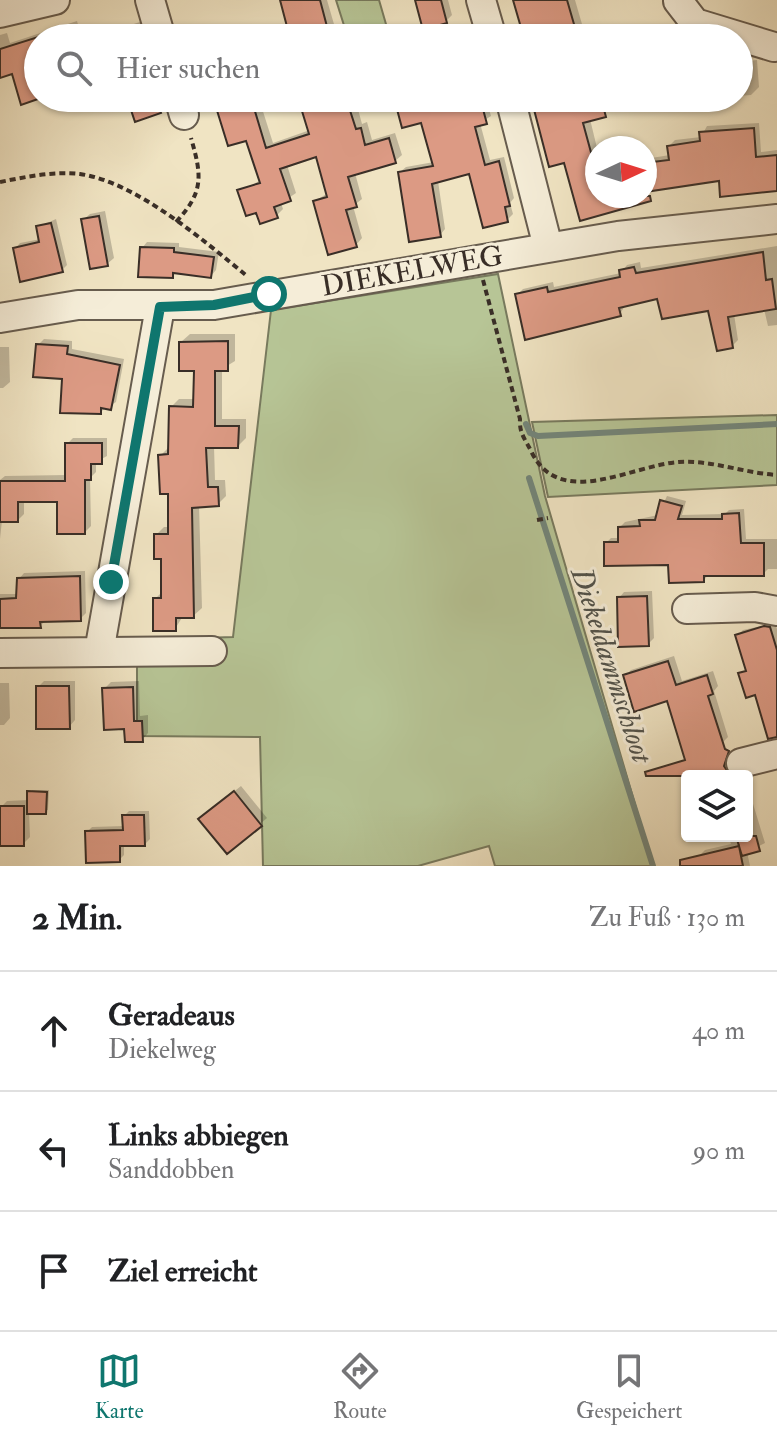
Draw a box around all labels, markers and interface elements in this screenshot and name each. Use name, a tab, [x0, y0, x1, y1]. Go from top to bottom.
search box	[24, 24, 753, 112]
icon: search	[52, 46, 96, 90]
text: Hier suchen	[116, 50, 260, 87]
north arrow	[585, 136, 657, 208]
street label: DIEKELWEG	[319, 238, 506, 305]
route start	[251, 276, 287, 312]
water label: Diekeldammschloot	[562, 562, 661, 769]
route end	[93, 564, 129, 600]
map controls	[681, 770, 753, 842]
button: layers	[681, 770, 753, 842]
text: 2 Min.	[32, 897, 122, 940]
text: Zu Fuß · 130 m	[589, 902, 745, 934]
text: Geradeaus	[108, 997, 235, 1034]
icon: ahead	[32, 1009, 76, 1053]
text: 40 m	[692, 1015, 745, 1047]
text: Diekelweg	[108, 1034, 216, 1066]
text: Links abbiegen	[108, 1117, 289, 1154]
icon: left	[32, 1129, 76, 1173]
text: 90 m	[693, 1135, 745, 1167]
text: Sanddobben	[108, 1154, 234, 1186]
icon: arrive	[32, 1249, 76, 1293]
text: Ziel erreicht	[108, 1253, 257, 1290]
tab: Karte	[95, 1349, 144, 1425]
tab: Route	[333, 1349, 387, 1425]
tab: Gespeichert	[576, 1349, 682, 1425]

